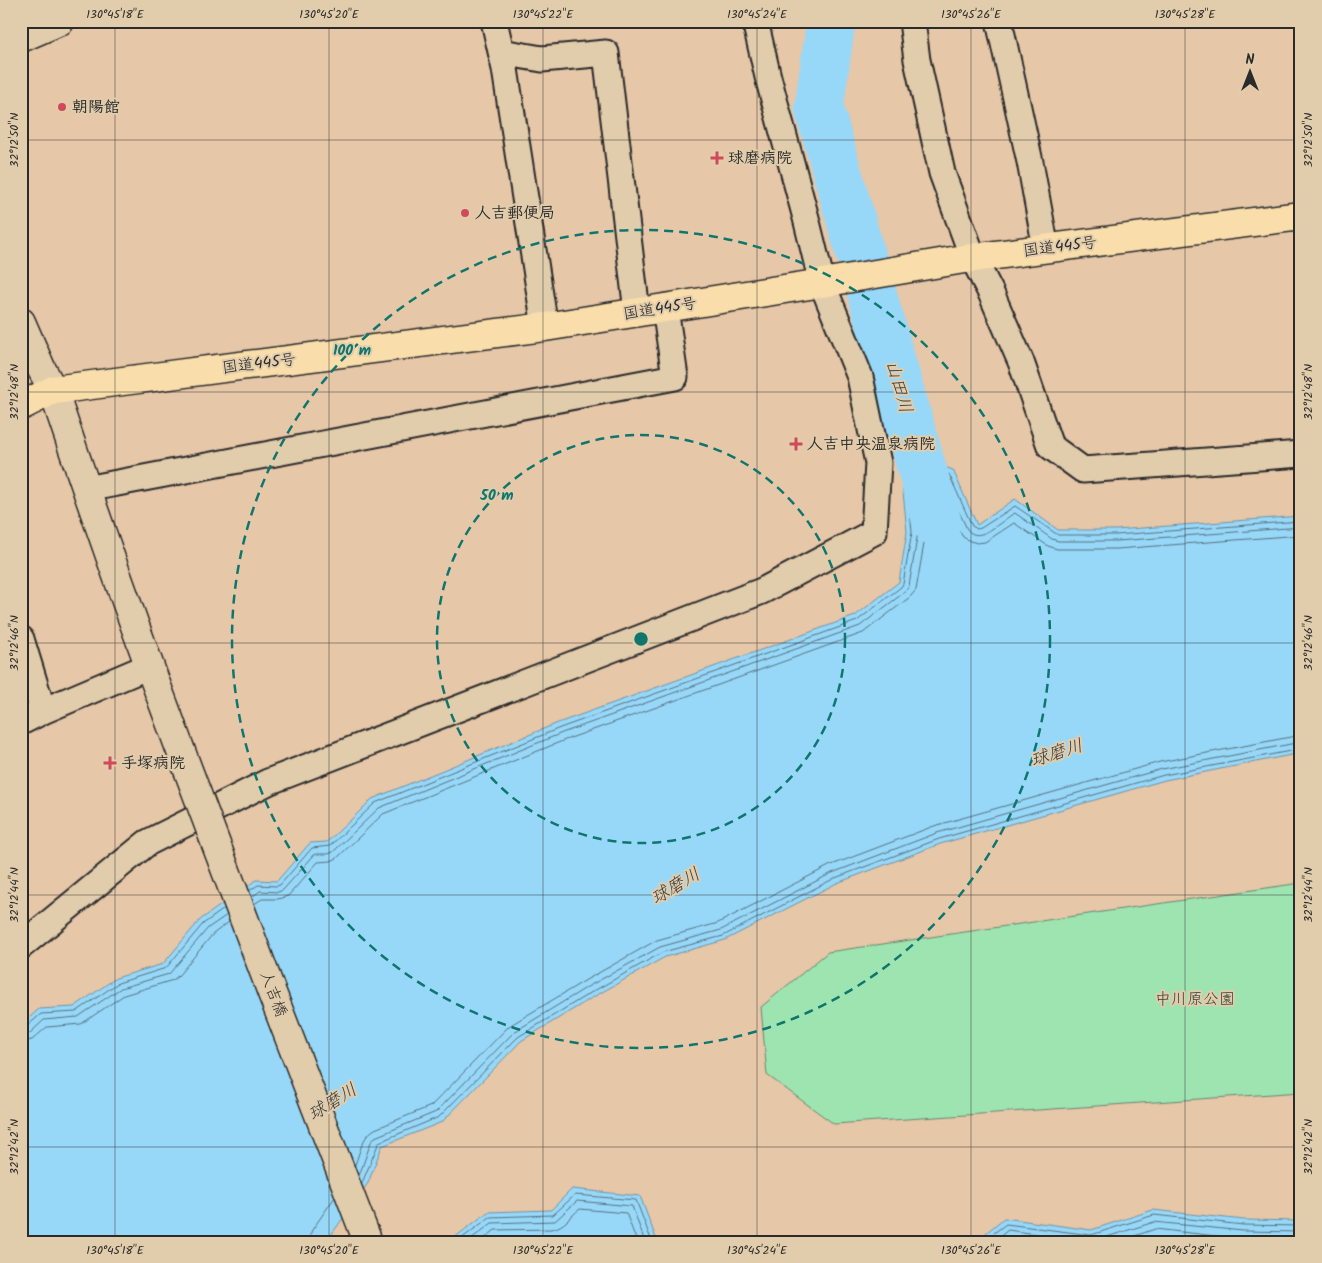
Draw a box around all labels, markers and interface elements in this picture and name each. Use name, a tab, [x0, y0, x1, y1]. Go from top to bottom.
text: 130°45'18"E	[86, 5, 145, 24]
text: 130°45'20"E	[299, 5, 360, 24]
text: 130°45'22"E	[513, 5, 574, 24]
text: 130°45'24"E	[727, 5, 788, 24]
text: 130°45'26"E	[941, 5, 1002, 24]
text: 130°45'28"E	[1155, 5, 1216, 24]
north arrow	[1224, 48, 1274, 98]
text: N	[1246, 49, 1255, 71]
place label: 朝陽館	[72, 95, 120, 120]
marker: 朝陽館	[56, 101, 68, 113]
text: 32°12'50"N	[5, 113, 24, 167]
text: 32°12'50"N	[1299, 113, 1318, 167]
place label: 球磨病院	[728, 146, 792, 171]
marker: 球磨病院	[710, 151, 724, 165]
place label: 人吉郵便局	[475, 201, 555, 226]
marker: 人吉郵便局	[459, 207, 471, 219]
street label: 国道445号	[1022, 230, 1098, 264]
street label: 国道445号	[621, 291, 699, 327]
text: 100 m	[333, 339, 371, 363]
street label: 国道445号	[221, 347, 297, 381]
water label: 山田川	[877, 357, 919, 417]
text: 32°12'48"N	[5, 364, 24, 420]
text: 32°12'48"N	[1299, 364, 1318, 420]
place label: 人吉中央温泉病院	[807, 432, 935, 457]
marker: 人吉中央温泉病院	[789, 437, 803, 451]
text: 50 m	[479, 484, 514, 508]
text: 32°12'46"N	[5, 615, 24, 671]
text: 32°12'46"N	[1299, 615, 1318, 671]
centre of rings	[632, 630, 650, 648]
water label: 球磨川	[1027, 732, 1087, 776]
place label: 手塚病院	[121, 751, 185, 776]
marker: 手塚病院	[103, 756, 117, 770]
water label: 球磨川	[645, 861, 707, 913]
text: 32°12'44"N	[5, 867, 24, 923]
text: 32°12'44"N	[1299, 867, 1318, 923]
street label: 人吉橋	[253, 967, 293, 1021]
park label: 中川原公園	[1155, 987, 1235, 1012]
water label: 球磨川	[302, 1076, 364, 1130]
text: 32°12'42"N	[5, 1119, 24, 1175]
text: 32°12'42"N	[1299, 1119, 1318, 1175]
text: 130°45'18"E	[86, 1241, 145, 1260]
text: 130°45'20"E	[299, 1241, 360, 1260]
text: 130°45'22"E	[513, 1241, 574, 1260]
text: 130°45'24"E	[727, 1241, 788, 1260]
text: 130°45'26"E	[941, 1241, 1002, 1260]
text: 130°45'28"E	[1155, 1241, 1216, 1260]

